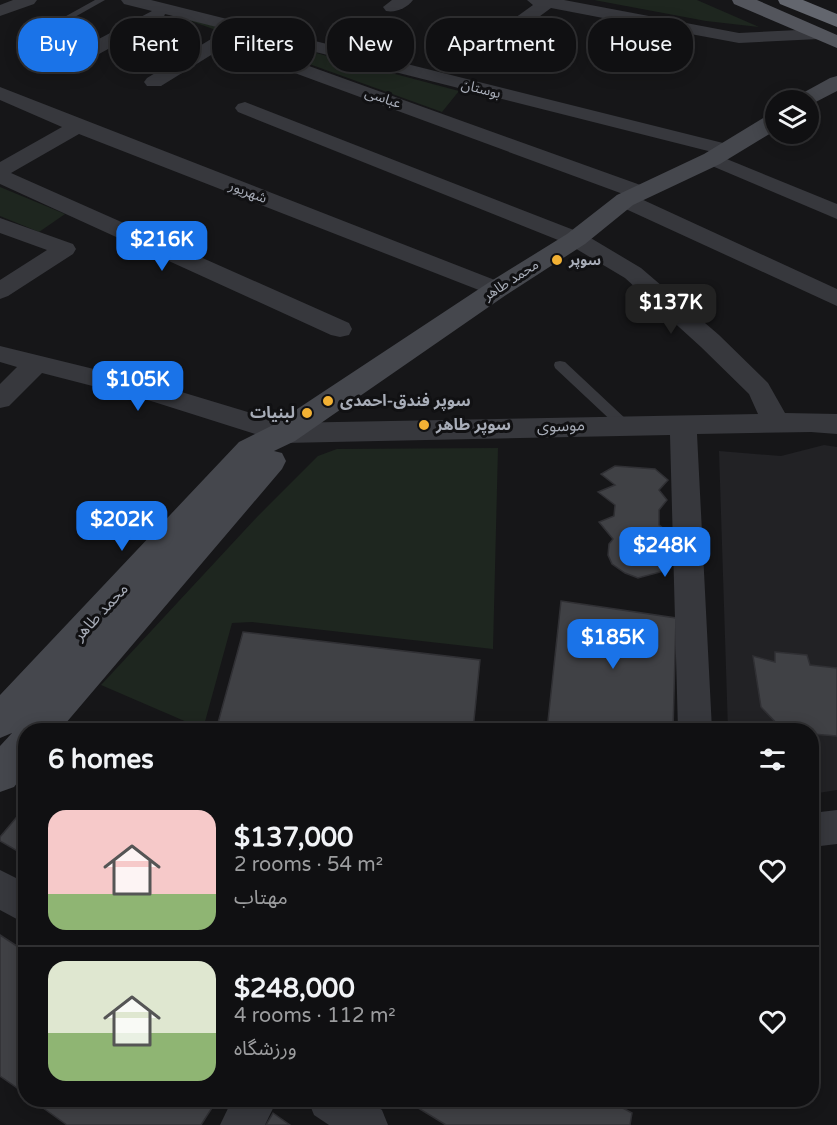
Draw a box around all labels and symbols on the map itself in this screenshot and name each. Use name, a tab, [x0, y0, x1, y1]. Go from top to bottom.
street label: بوستان	[459, 76, 503, 102]
street label: عباسی	[363, 84, 403, 112]
street label: شهریور	[226, 177, 269, 207]
pin: $216K	[120, 221, 204, 272]
place label: سوپر	[568, 252, 601, 269]
marker: سوپر	[550, 253, 564, 267]
street label: محمد طاهر	[479, 256, 542, 305]
pin: $137K	[629, 284, 713, 335]
pin: $105K	[96, 361, 180, 412]
place label: سوپر فندق-احمدی	[340, 391, 471, 411]
marker: سوپر فندق-احمدی	[321, 394, 335, 408]
place label: لبنیات	[250, 403, 295, 423]
marker: لبنیات	[300, 406, 314, 420]
place label: سوپر طاهر	[435, 415, 511, 435]
street label: موسوی	[537, 415, 585, 437]
marker: سوپر طاهر	[417, 418, 431, 432]
pin: $202K	[80, 501, 164, 552]
pin: $248K	[623, 527, 707, 578]
street label: محمد طاهر	[69, 579, 133, 646]
pin: $185K	[571, 619, 655, 670]

